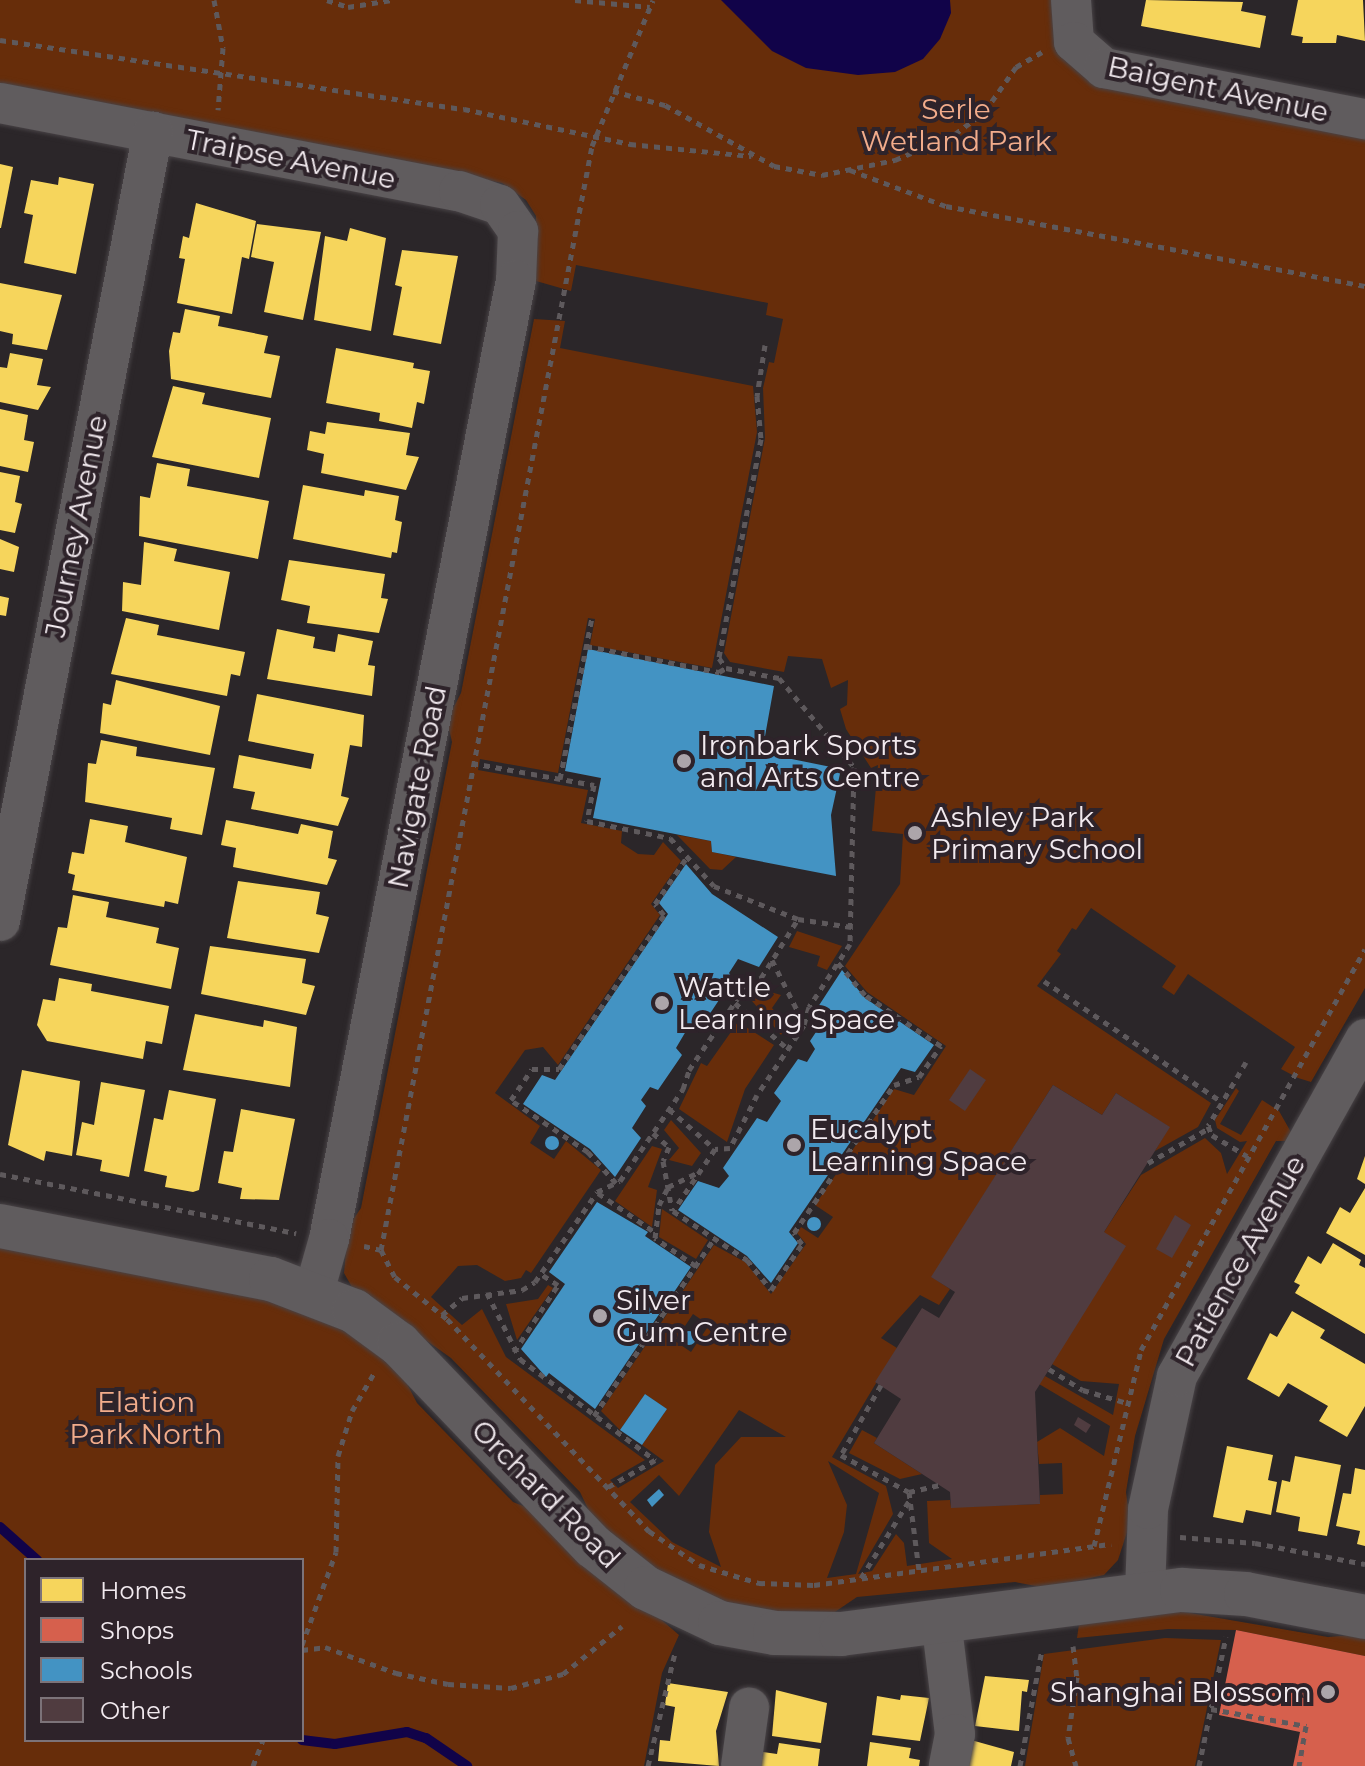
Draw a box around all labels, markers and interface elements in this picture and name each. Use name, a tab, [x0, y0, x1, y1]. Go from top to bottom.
street label: Baigent Avenue	[1105, 49, 1331, 129]
park label: Serle Wetland Park	[860, 92, 1052, 158]
street label: Traipse Avenue	[184, 122, 398, 196]
street label: Journey Avenue	[38, 412, 114, 640]
street label: Navigate Road	[381, 683, 453, 891]
place label: Ironbark Sports and Arts Centre	[700, 728, 920, 794]
marker: Ironbark Sports and Arts Centre	[675, 752, 693, 770]
place label: Ashley Park Primary School	[931, 800, 1143, 866]
marker: Ashley Park Primary School	[906, 824, 924, 842]
place label: Wattle Learning Space	[678, 970, 895, 1036]
marker: Wattle Learning Space	[653, 994, 671, 1012]
place label: Eucalypt Learning Space	[810, 1112, 1027, 1178]
marker: Eucalypt Learning Space	[785, 1136, 803, 1154]
street label: Patience Avenue	[1168, 1149, 1312, 1373]
place label: Silver Gum Centre	[616, 1283, 788, 1349]
marker: Silver Gum Centre	[591, 1307, 609, 1325]
park label: Elation Park North	[69, 1385, 223, 1451]
street label: Orchard Road	[465, 1413, 627, 1575]
legend	[24, 1558, 304, 1742]
text: Homes	[100, 1576, 186, 1605]
text: Shops	[100, 1616, 174, 1645]
text: Schools	[100, 1656, 193, 1685]
place label: Shanghai Blossom	[1050, 1675, 1312, 1709]
marker: Shanghai Blossom	[1319, 1683, 1337, 1701]
text: Other	[100, 1696, 170, 1725]

